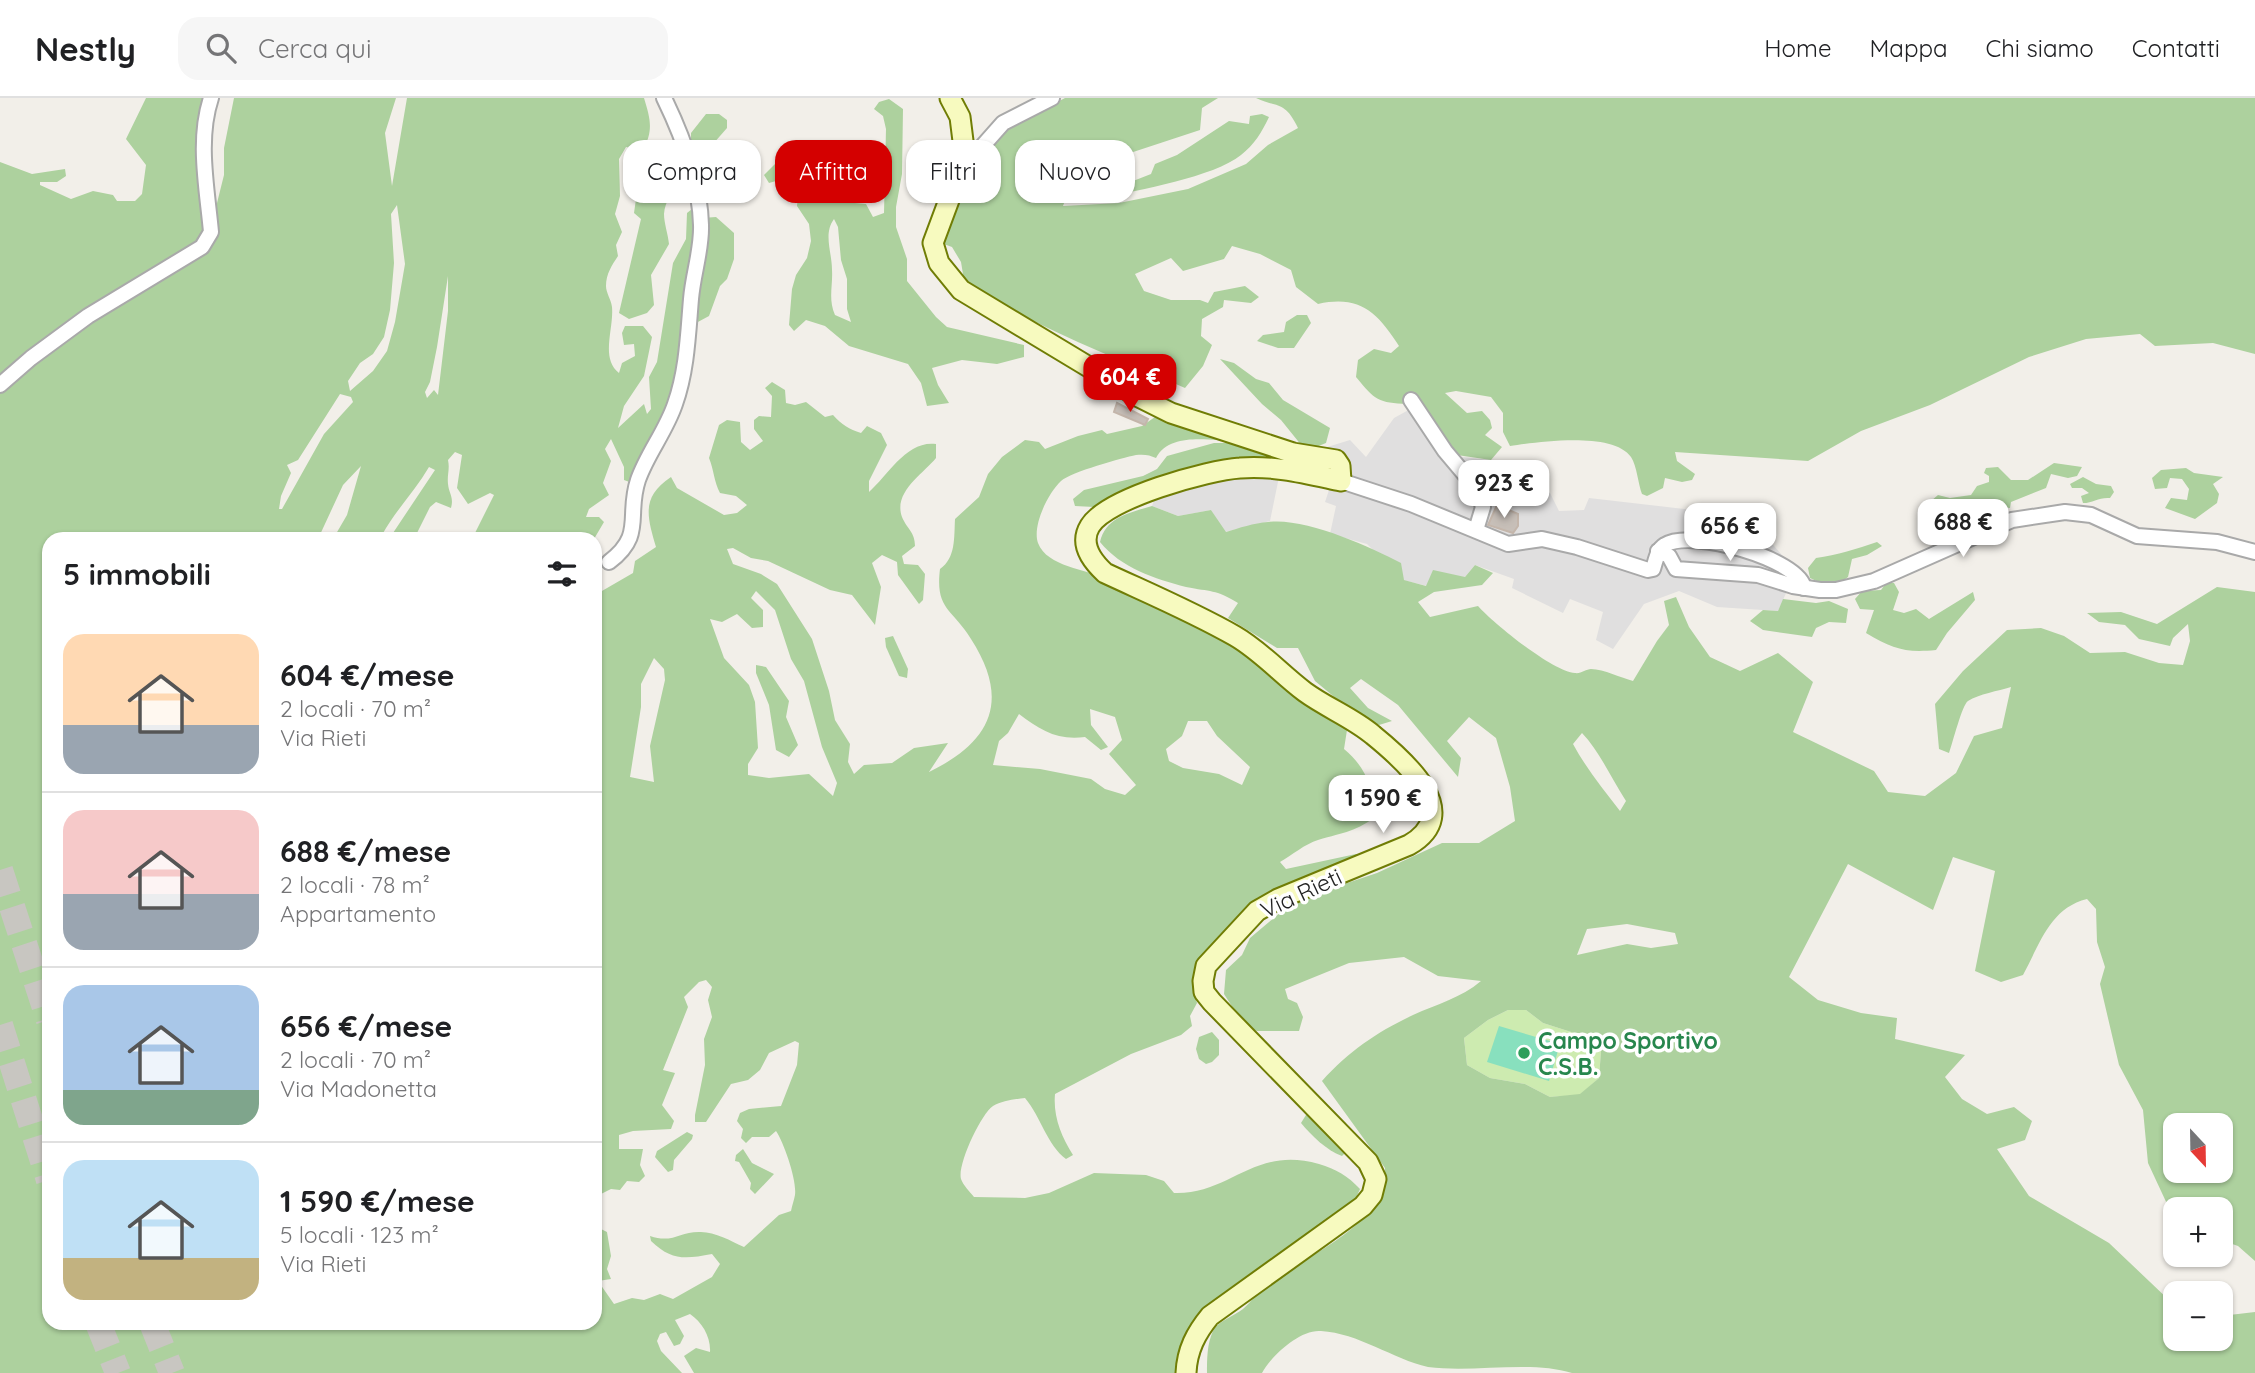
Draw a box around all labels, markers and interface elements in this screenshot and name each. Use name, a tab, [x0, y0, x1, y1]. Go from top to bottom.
search box	[178, 17, 668, 80]
text: Nestly	[35, 28, 136, 69]
icon: search	[202, 29, 240, 67]
text: Cerca qui	[258, 32, 371, 65]
text: Home	[1764, 33, 1832, 63]
text: Mappa	[1870, 33, 1948, 63]
text: Chi siamo	[1986, 33, 2094, 63]
text: Contatti	[2132, 33, 2220, 63]
chip: Compra	[623, 140, 761, 203]
chip: Affitta	[775, 140, 892, 203]
chip: Filtri	[906, 140, 1001, 203]
chip: Nuovo	[1015, 140, 1135, 203]
pin: 604 €	[1081, 354, 1179, 414]
text: 604 €	[1099, 362, 1161, 391]
pin: 923 €	[1455, 460, 1553, 520]
text: 923 €	[1474, 468, 1534, 497]
pin: 688 €	[1914, 500, 2012, 559]
pin: 656 €	[1681, 504, 1779, 563]
text: 688 €	[1934, 507, 1992, 536]
text: 656 €	[1700, 511, 1760, 540]
text: 5 immobili	[63, 555, 211, 593]
icon: filters	[543, 555, 581, 593]
text: 604 €/mese	[280, 656, 454, 694]
icon: home	[119, 662, 203, 746]
text: 2 locali · 70 m²	[280, 694, 431, 723]
text: Via Rieti	[280, 723, 366, 752]
pin: 1 590 €	[1318, 776, 1448, 835]
text: 1 590 €	[1345, 783, 1421, 812]
text: 688 €/mese	[280, 832, 451, 870]
icon: home	[119, 838, 203, 922]
street label: Via Rieti	[1256, 862, 1346, 924]
text: 2 locali · 78 m²	[280, 870, 430, 899]
text: Appartamento	[280, 899, 436, 928]
text: 656 €/mese	[280, 1007, 452, 1045]
icon: home	[119, 1013, 203, 1097]
place label: Campo Sportivo C.S.B.	[1538, 1026, 1718, 1081]
text: 2 locali · 70 m²	[280, 1045, 431, 1074]
marker: Campo Sportivo C.S.B.	[1516, 1045, 1532, 1061]
text: Via Madonetta	[280, 1074, 437, 1103]
north arrow	[2163, 1113, 2233, 1183]
map controls	[2163, 1113, 2233, 1351]
text: 1 590 €/mese	[280, 1182, 475, 1220]
icon: home	[119, 1188, 203, 1272]
button: +	[2163, 1197, 2233, 1267]
text: 5 locali · 123 m²	[280, 1220, 439, 1249]
text: Via Rieti	[280, 1249, 366, 1278]
button: −	[2163, 1281, 2233, 1351]

